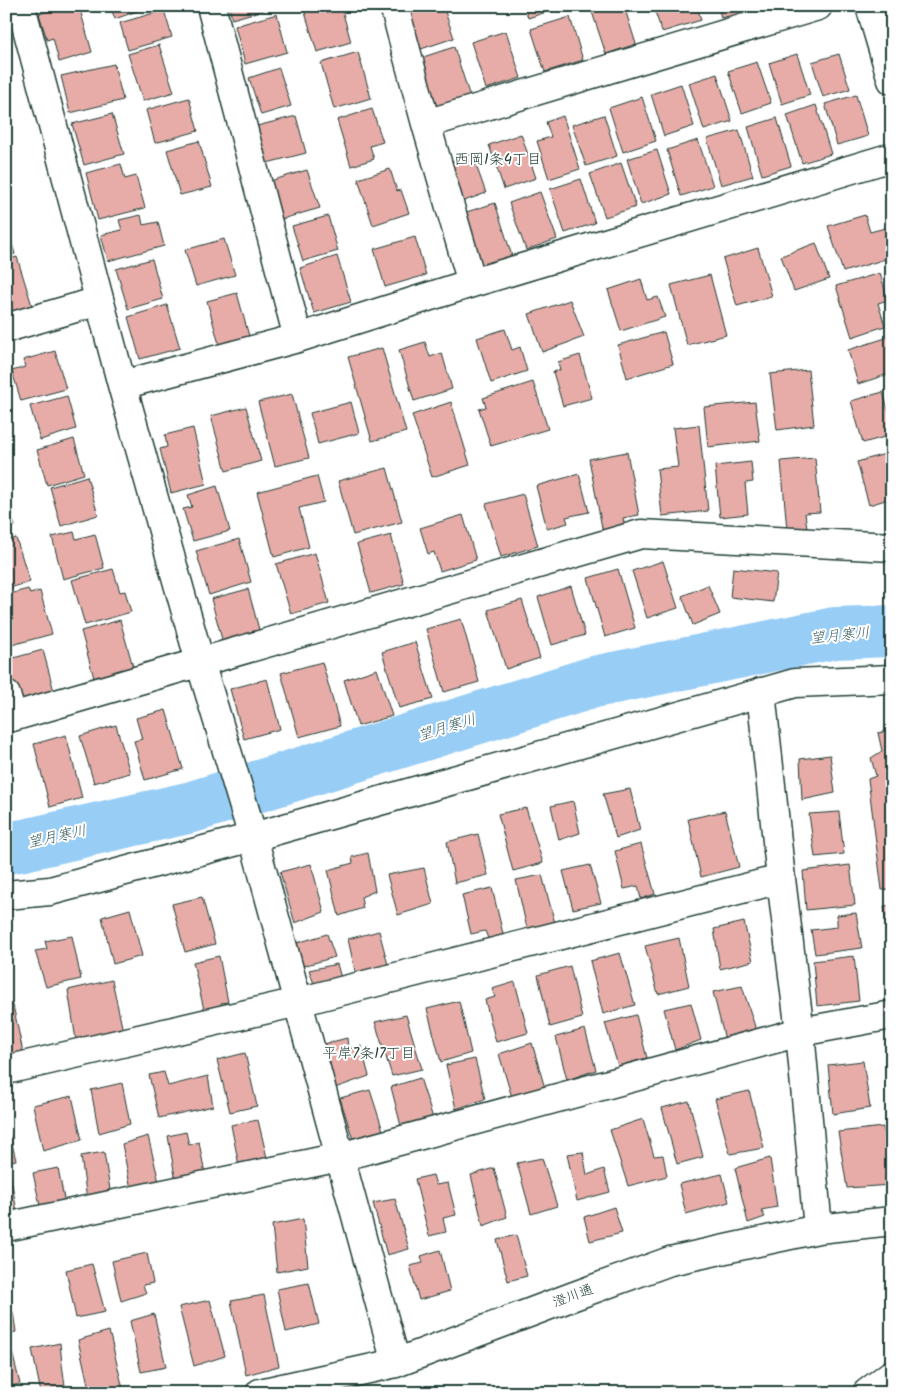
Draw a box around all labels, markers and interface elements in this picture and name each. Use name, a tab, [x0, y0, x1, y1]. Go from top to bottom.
district label: 西岡1条4丁目	[454, 148, 542, 172]
water label: 望月寒川	[809, 621, 871, 651]
water label: 望月寒川	[415, 708, 479, 748]
water label: 望月寒川	[25, 819, 89, 855]
district label: 平岸7条17丁目	[322, 1042, 416, 1066]
street label: 澄川通	[550, 1278, 596, 1314]

